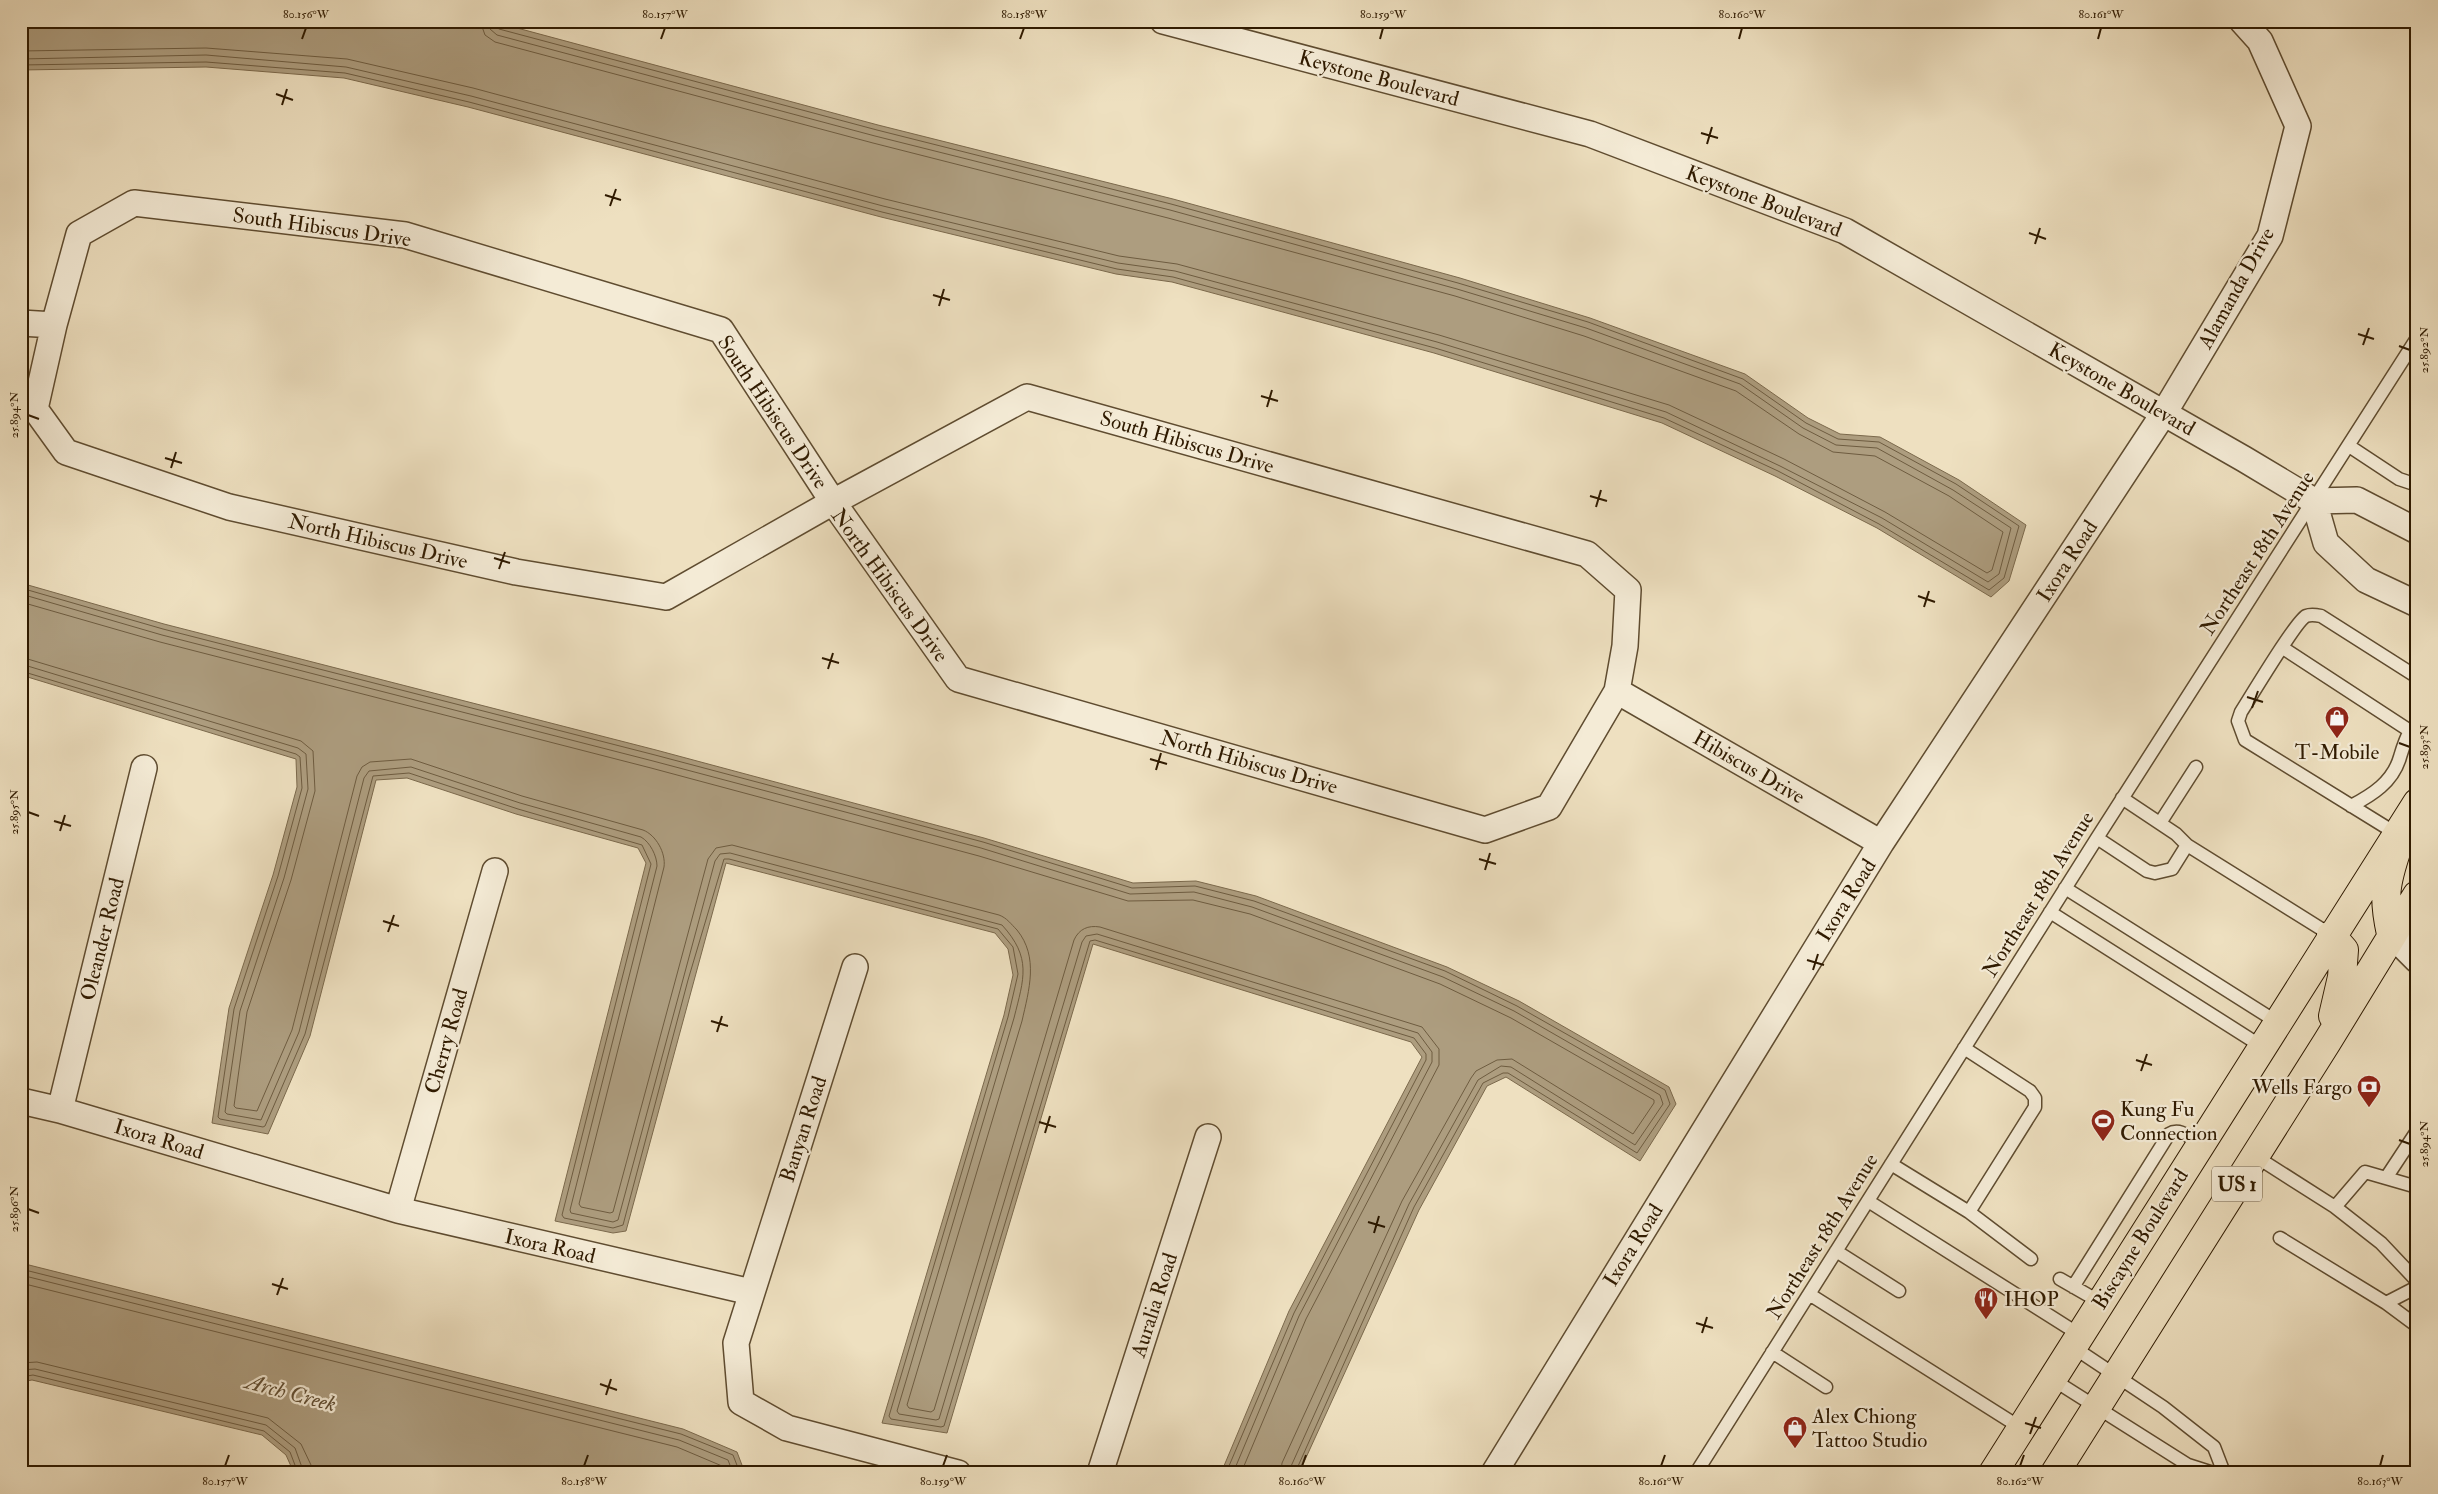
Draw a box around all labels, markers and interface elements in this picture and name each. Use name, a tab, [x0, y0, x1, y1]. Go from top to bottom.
text: 80.156°W	[283, 7, 330, 22]
text: 80.157°W	[642, 7, 689, 22]
text: 80.158°W	[1001, 7, 1048, 22]
text: 80.159°W	[1360, 7, 1407, 22]
text: 80.160°W	[1719, 7, 1766, 22]
text: 80.161°W	[2078, 7, 2124, 22]
street label: Keystone Boulevard	[1296, 44, 1463, 113]
street label: Keystone Boulevard	[1682, 159, 1846, 244]
street label: South Hibiscus Drive	[231, 202, 413, 253]
street label: Alamanda Drive	[2192, 223, 2281, 354]
text: 25.892°N	[2417, 327, 2432, 373]
street label: South Hibiscus Drive	[711, 330, 834, 494]
street label: Keystone Boulevard	[2044, 337, 2200, 443]
text: 25.894°N	[7, 391, 22, 438]
street label: South Hibiscus Drive	[1097, 405, 1277, 480]
street label: Northeast 18th Avenue	[2194, 466, 2321, 640]
street label: North Hibiscus Drive	[825, 503, 955, 668]
street label: North Hibiscus Drive	[286, 508, 470, 575]
street label: Ixora Road	[2031, 515, 2104, 607]
shop icon: T-Mobile	[2324, 705, 2350, 739]
street label: North Hibiscus Drive	[1157, 724, 1341, 801]
text: 25.893°N	[2417, 724, 2432, 769]
street label: Hibiscus Drive	[1688, 725, 1810, 810]
place label: T-Mobile	[2295, 739, 2379, 766]
text: 25.895°N	[7, 789, 22, 835]
street label: Northeast 18th Avenue	[1977, 806, 2100, 982]
street label: Ixora Road	[1810, 853, 1883, 947]
street label: Oleander Road	[74, 874, 131, 1003]
street label: Cherry Road	[419, 985, 475, 1097]
street label: Banyan Road	[774, 1072, 834, 1186]
place label: Wells Fargo	[2251, 1074, 2352, 1101]
bank icon: Wells Fargo	[2356, 1074, 2382, 1108]
place label: Kung Fu Connection	[2120, 1096, 2218, 1147]
sports icon: Kung Fu Connection	[2090, 1108, 2116, 1142]
street label: Ixora Road	[111, 1113, 208, 1166]
text: 25.894°N	[2417, 1120, 2432, 1167]
street label: Northeast 18th Avenue	[1761, 1148, 1884, 1324]
street label: Biscayne Boulevard	[2086, 1163, 2195, 1315]
road number: US 1	[2212, 1166, 2262, 1202]
text: 25.896°N	[7, 1186, 22, 1232]
street label: Ixora Road	[1597, 1198, 1670, 1292]
street label: Ixora Road	[502, 1223, 599, 1270]
street label: Auralia Road	[1125, 1249, 1184, 1362]
restaurant icon: IHOP	[1973, 1286, 1999, 1320]
place label: IHOP	[2004, 1286, 2059, 1313]
water label: Arch Creek	[240, 1367, 339, 1418]
place label: Alex Chiong Tattoo Studio	[1811, 1403, 1927, 1454]
shop icon: Alex Chiong Tattoo Studio	[1782, 1415, 1808, 1449]
text: 80.157°W	[202, 1474, 249, 1489]
text: 80.158°W	[561, 1474, 608, 1489]
text: 80.159°W	[920, 1474, 967, 1489]
text: 80.160°W	[1279, 1474, 1326, 1489]
text: 80.161°W	[1638, 1474, 1684, 1489]
text: 80.162°W	[1997, 1474, 2044, 1489]
text: 80.163°W	[2357, 1474, 2404, 1489]

